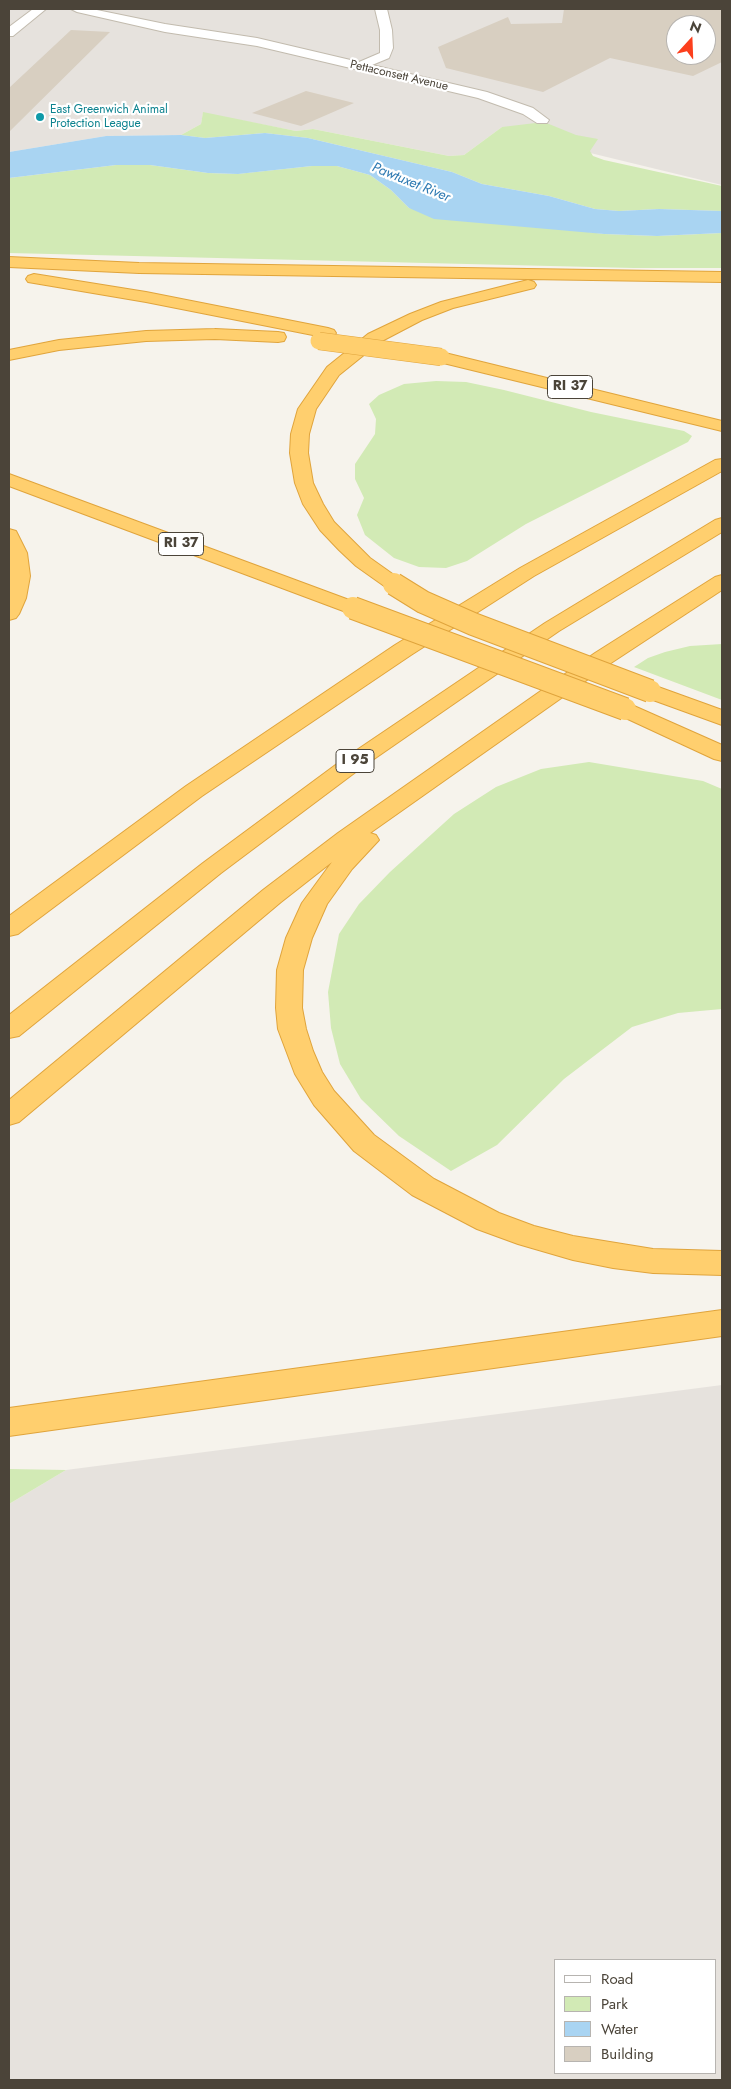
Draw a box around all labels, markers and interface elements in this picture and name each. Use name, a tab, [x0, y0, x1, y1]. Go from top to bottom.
north arrow	[666, 15, 716, 65]
text: N	[687, 16, 704, 38]
street label: Pettaconsett Avenue	[349, 58, 449, 94]
place label: East Greenwich Animal Protection League	[50, 103, 168, 131]
marker: East Greenwich Animal Protection League	[34, 111, 46, 123]
water label: Pawtuxet River	[369, 160, 453, 206]
road number: RI 37	[548, 376, 592, 398]
road number: RI 37	[158, 532, 204, 556]
road number: I 95	[336, 749, 374, 772]
legend	[554, 1959, 716, 2074]
text: Road	[601, 1968, 633, 1990]
text: Park	[601, 1993, 628, 2015]
text: Water	[601, 2018, 638, 2040]
text: Building	[601, 2043, 653, 2065]

